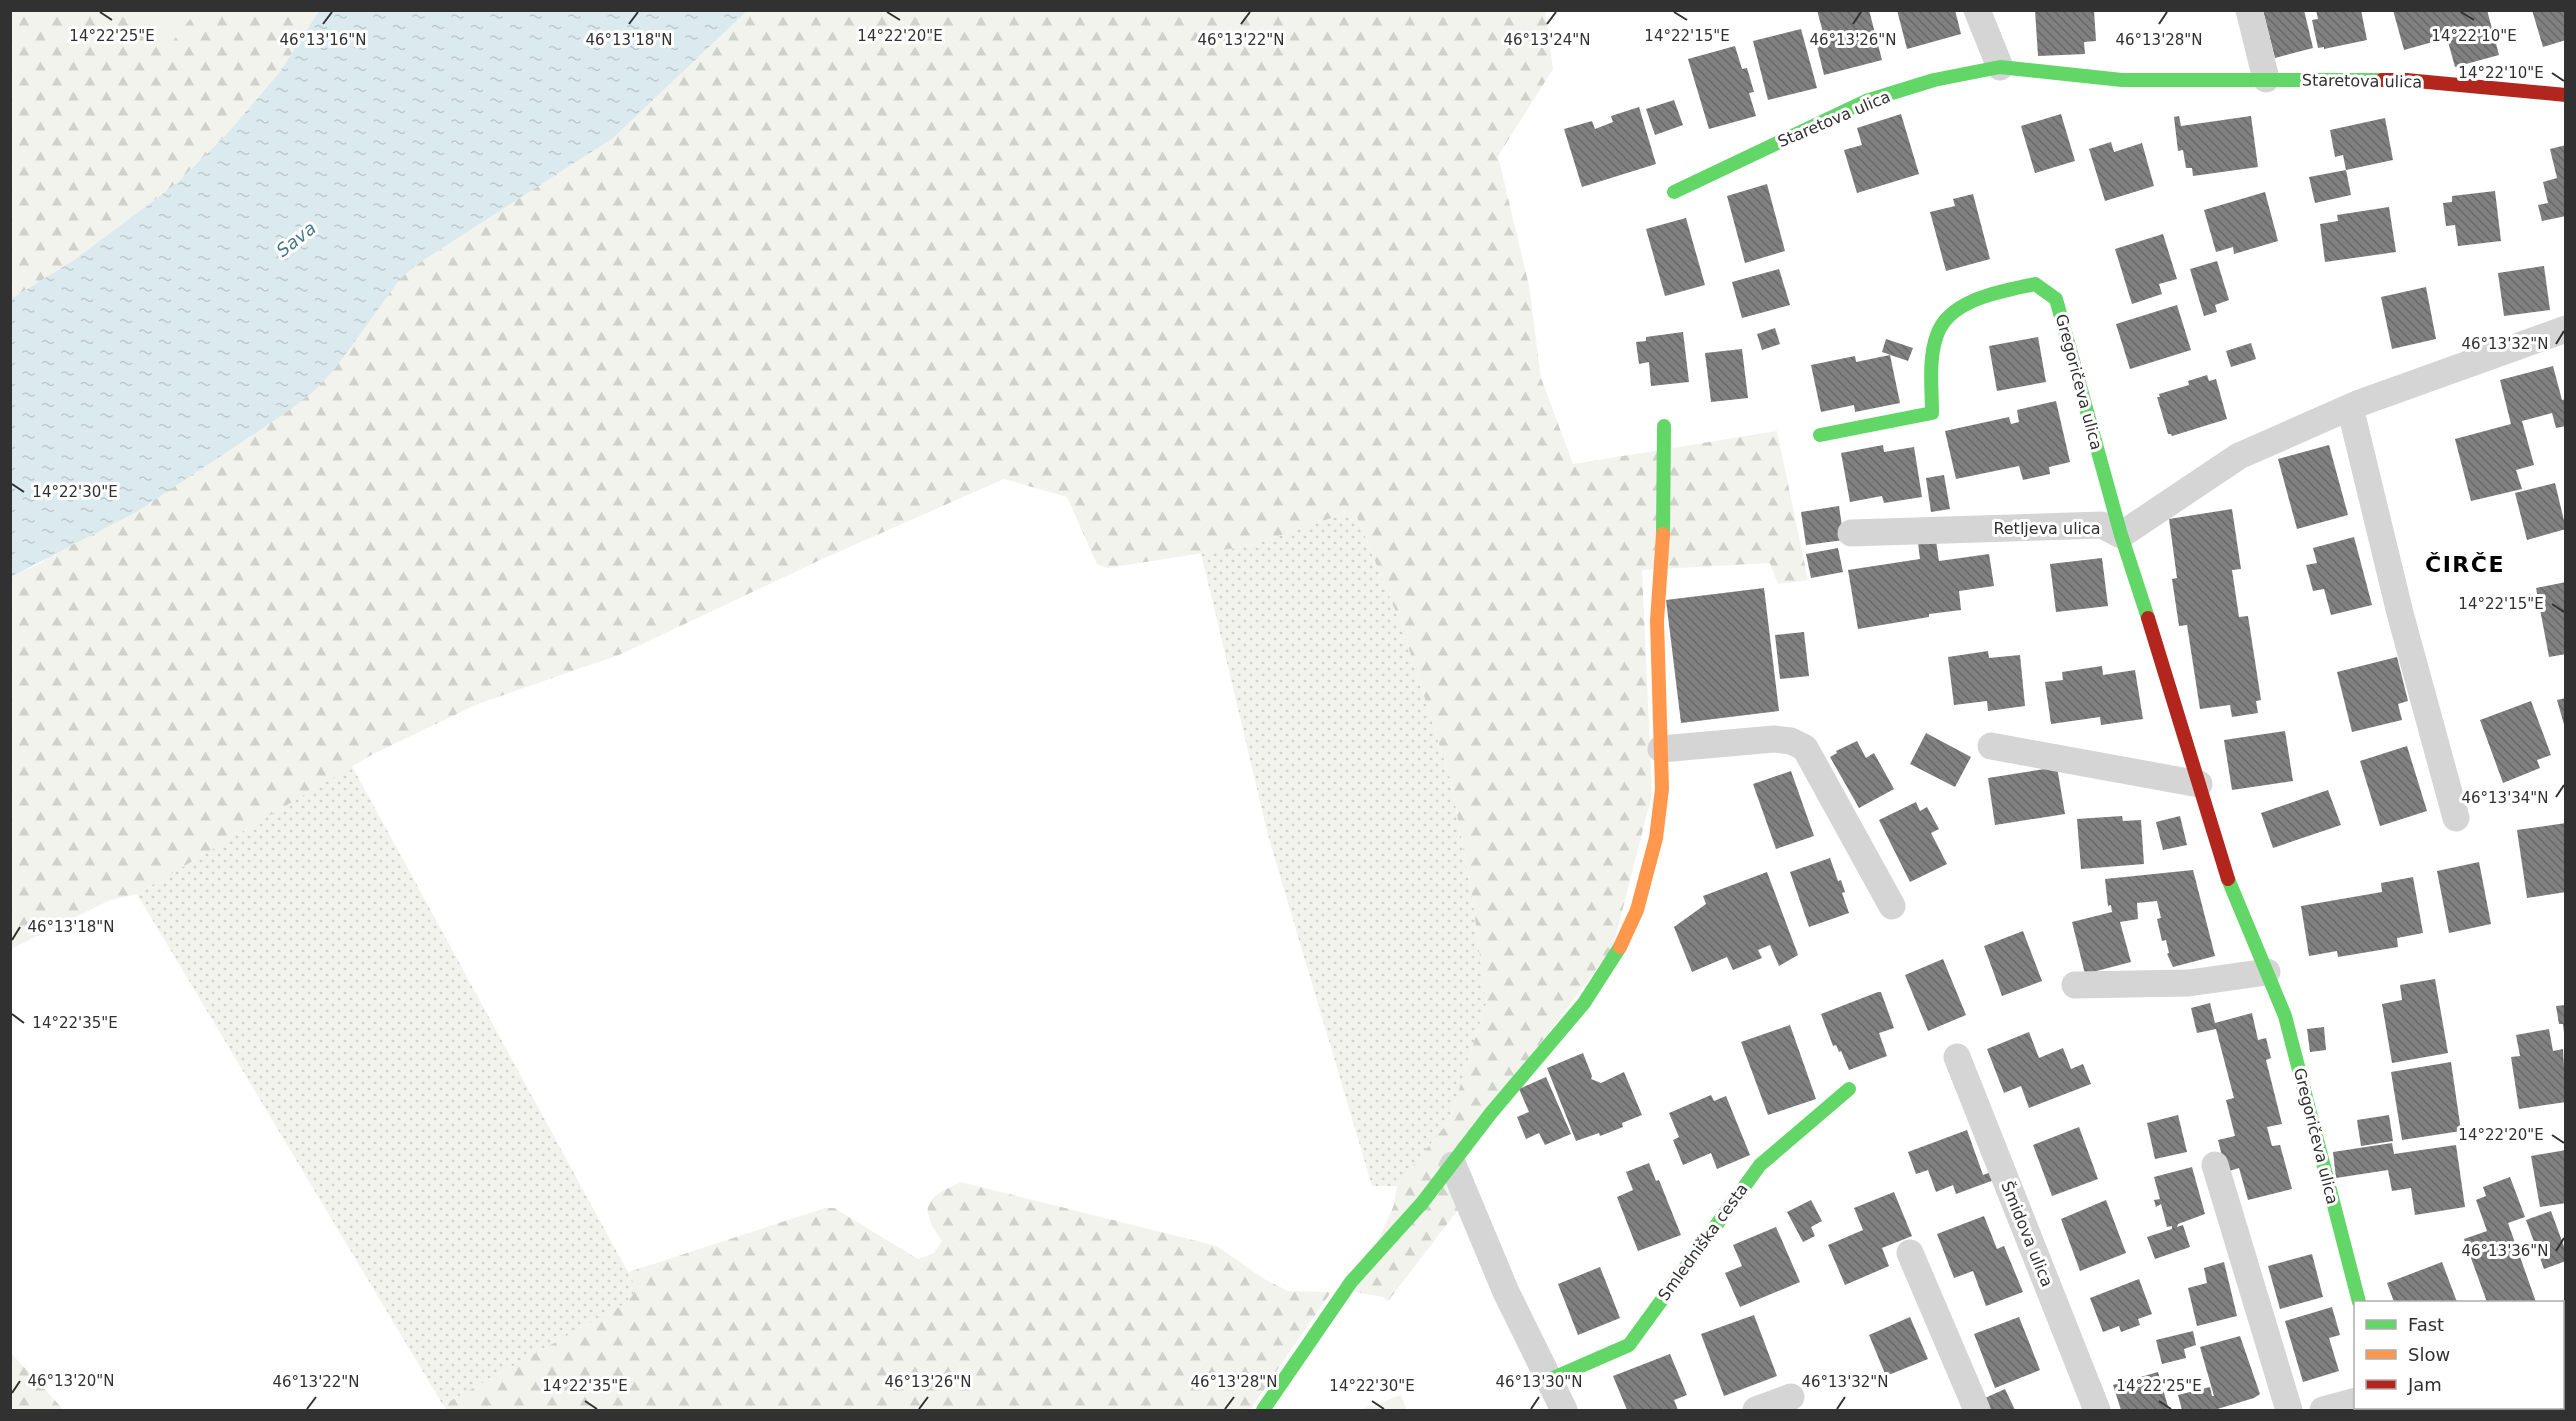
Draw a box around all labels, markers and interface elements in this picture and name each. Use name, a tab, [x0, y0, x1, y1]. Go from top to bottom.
text: 14°22'25"E	[69, 27, 155, 45]
text: 14°22'20"E	[857, 27, 943, 45]
text: 14°22'15"E	[1644, 27, 1730, 45]
text: 14°22'10"E	[2431, 27, 2517, 45]
text: 46°13'16"N	[279, 31, 367, 49]
text: 46°13'18"N	[585, 31, 673, 49]
text: 46°13'22"N	[1197, 31, 1285, 49]
text: 46°13'24"N	[1503, 31, 1591, 49]
text: 46°13'26"N	[1809, 31, 1897, 49]
text: 46°13'28"N	[2115, 31, 2203, 49]
text: 14°22'10"E	[2458, 64, 2544, 82]
street label: Staretova ulica	[2302, 70, 2422, 92]
street label: Staretova ulica	[1775, 87, 1893, 151]
water label: Sava	[272, 217, 320, 261]
street label: Gregoričeva ulica	[2052, 312, 2106, 452]
text: 46°13'32"N	[2461, 335, 2549, 353]
text: 14°22'30"E	[32, 483, 118, 501]
street label: Retljeva ulica	[1993, 519, 2101, 538]
district label: ČIRČE	[2425, 552, 2505, 577]
text: 14°22'15"E	[2458, 595, 2544, 613]
text: 46°13'34"N	[2461, 789, 2549, 807]
text: 46°13'18"N	[27, 918, 115, 936]
text: 14°22'35"E	[32, 1014, 118, 1032]
street label: Gregoričeva ulica	[2290, 1066, 2342, 1206]
text: 14°22'20"E	[2458, 1126, 2544, 1144]
street label: Šmidova ulica	[1997, 1178, 2057, 1290]
street label: Smledniška cesta	[1654, 1180, 1752, 1304]
text: 46°13'36"N	[2461, 1242, 2549, 1260]
legend	[2354, 1301, 2564, 1409]
text: Fast	[2408, 1314, 2444, 1335]
text: Slow	[2408, 1344, 2450, 1365]
text: 46°13'20"N	[27, 1372, 115, 1390]
text: 46°13'22"N	[272, 1373, 360, 1391]
text: 46°13'26"N	[884, 1373, 972, 1391]
text: 46°13'28"N	[1190, 1373, 1278, 1391]
text: 46°13'30"N	[1495, 1373, 1583, 1391]
text: 46°13'32"N	[1801, 1373, 1889, 1391]
text: Jam	[2407, 1374, 2442, 1395]
text: 14°22'35"E	[542, 1377, 628, 1395]
text: 14°22'30"E	[1329, 1377, 1415, 1395]
text: 14°22'25"E	[2116, 1377, 2202, 1395]

